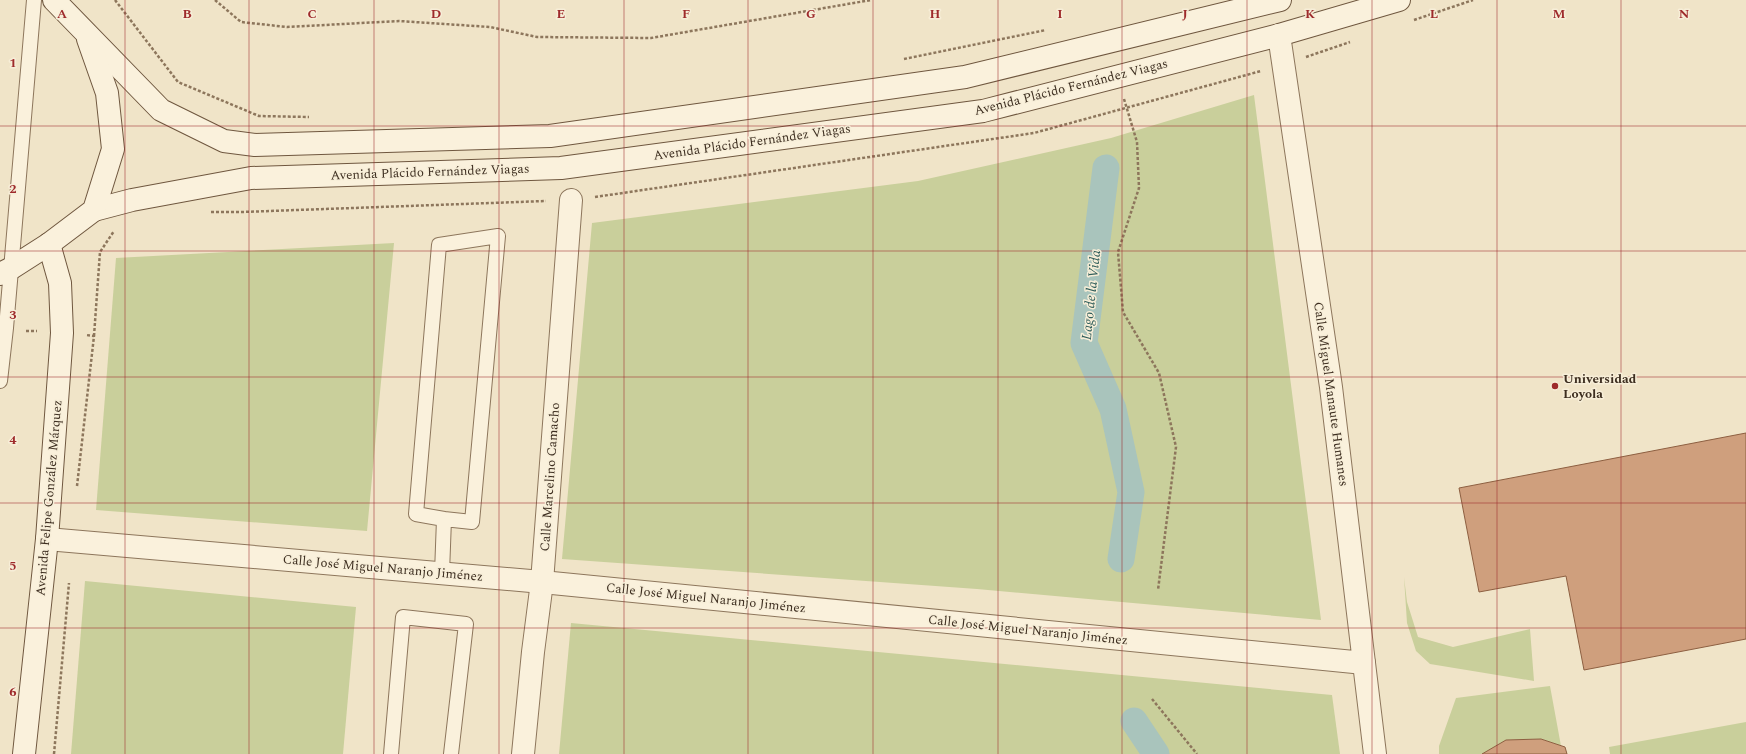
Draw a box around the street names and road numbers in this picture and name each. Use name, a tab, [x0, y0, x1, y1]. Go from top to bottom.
street label: Avenida Plácido Fernández Viagas	[972, 53, 1170, 121]
street label: Avenida Plácido Fernández Viagas	[652, 118, 852, 166]
street label: Avenida Plácido Fernández Viagas	[330, 159, 530, 185]
street label: Calle Miguel Manaute Humanes	[1308, 300, 1354, 488]
street label: Avenida Felipe González Márquez	[30, 399, 68, 597]
street label: Calle Marcelino Camacho	[535, 402, 565, 552]
street label: Calle José Miguel Naranjo Jiménez	[282, 549, 484, 587]
street label: Calle José Miguel Naranjo Jiménez	[605, 578, 807, 618]
street label: Calle José Miguel Naranjo Jiménez	[927, 610, 1129, 650]

